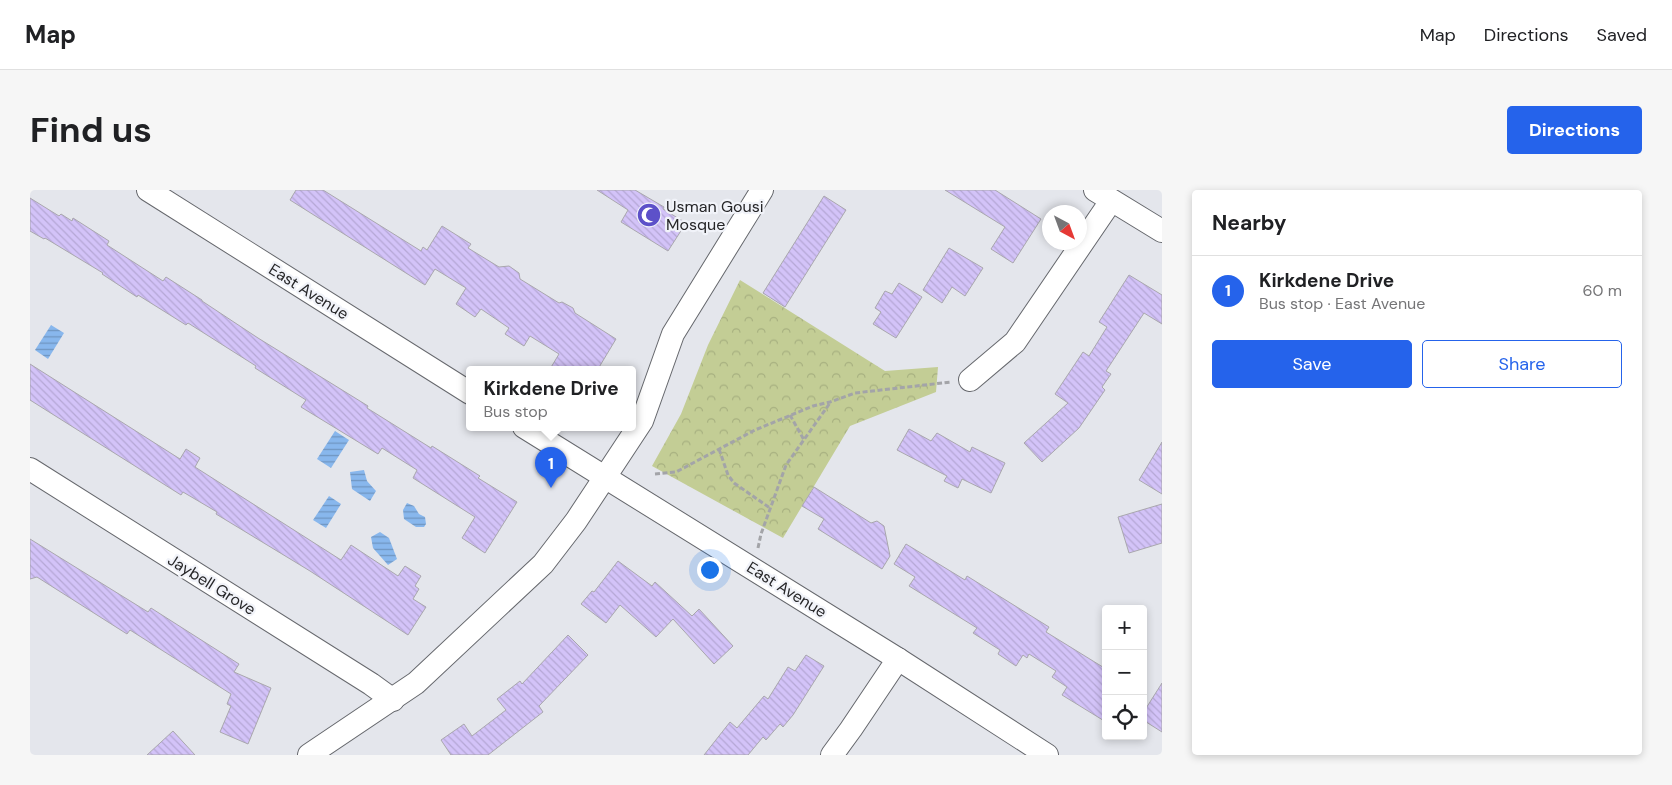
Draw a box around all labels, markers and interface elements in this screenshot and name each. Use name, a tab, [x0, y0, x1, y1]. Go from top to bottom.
text: Map	[25, 19, 76, 50]
text: Map	[1420, 23, 1456, 47]
text: Directions	[1484, 23, 1569, 47]
text: Saved	[1597, 23, 1647, 47]
button: Directions	[1507, 106, 1642, 154]
text: Find us	[30, 107, 152, 153]
place label: Usman Gousi Mosque	[666, 196, 764, 235]
mosque icon: Usman Gousi Mosque	[636, 202, 662, 228]
north arrow	[1042, 205, 1087, 250]
text: Nearby	[1212, 209, 1286, 237]
street label: East Avenue	[265, 259, 353, 324]
text: Kirkdene Drive	[1259, 268, 1394, 293]
text: 1	[1225, 280, 1231, 301]
text: 60 m	[1582, 280, 1622, 301]
text: Bus stop · East Avenue	[1259, 293, 1425, 314]
button: Save	[1212, 340, 1412, 388]
button: Share	[1422, 340, 1622, 388]
popup	[466, 366, 636, 431]
text: Kirkdene Drive	[483, 376, 619, 401]
text: Bus stop	[483, 401, 548, 422]
pin: 1	[535, 447, 567, 488]
street label: Jaybell Grove	[164, 549, 260, 620]
your location	[697, 557, 723, 583]
street label: East Avenue	[743, 557, 831, 622]
map controls	[1102, 605, 1147, 740]
button: +	[1102, 605, 1147, 650]
button: −	[1102, 650, 1147, 695]
button: locate	[1102, 695, 1147, 740]

